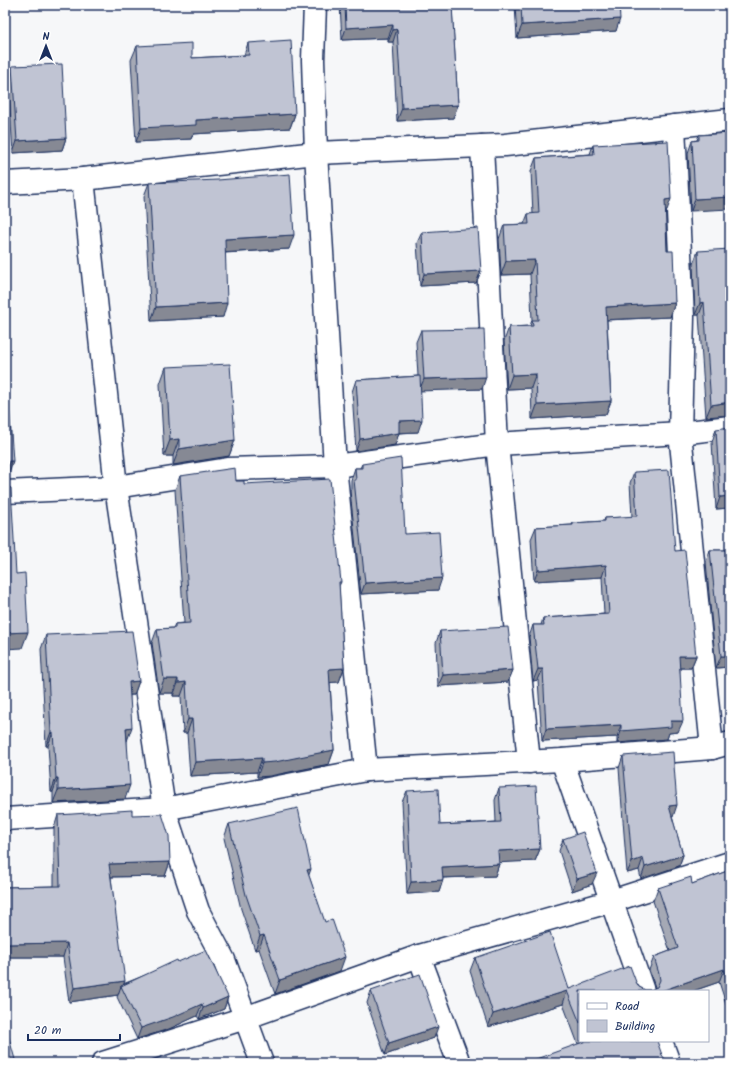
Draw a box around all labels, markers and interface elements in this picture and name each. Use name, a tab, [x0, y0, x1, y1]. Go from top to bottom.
north arrow	[26, 26, 66, 66]
text: N	[43, 28, 50, 46]
legend	[579, 990, 709, 1042]
text: Road	[615, 997, 640, 1016]
scale bar	[28, 1016, 120, 1042]
text: Building	[615, 1017, 655, 1036]
text: 20 m	[34, 1021, 62, 1040]

